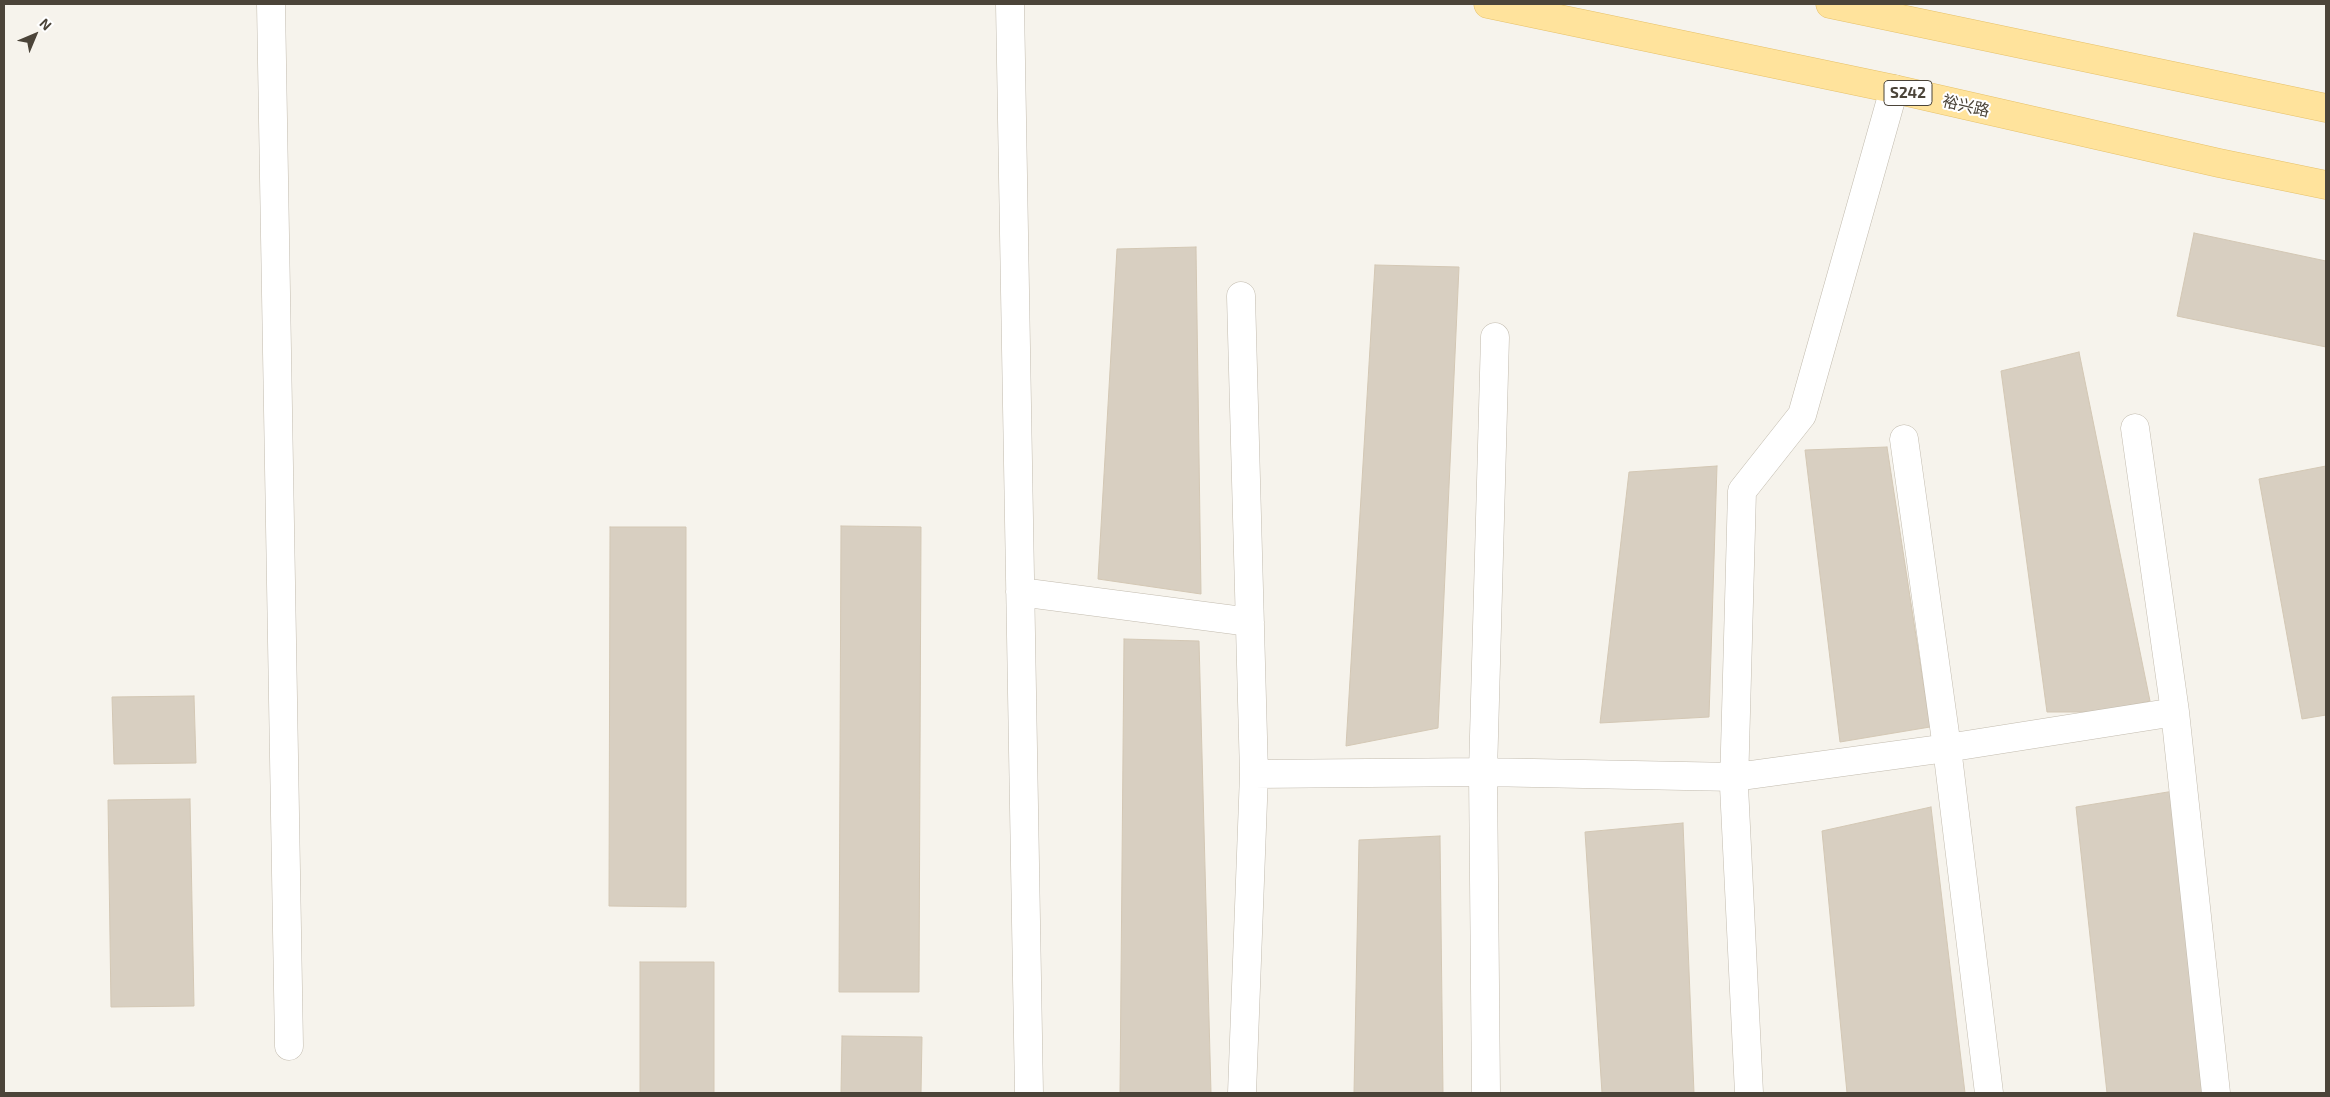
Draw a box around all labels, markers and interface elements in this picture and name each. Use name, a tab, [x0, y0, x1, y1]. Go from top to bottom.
north arrow	[10, 10, 60, 60]
text: N	[36, 14, 56, 34]
road number: S242	[1884, 80, 1932, 106]
street label: 裕兴路	[1940, 91, 1992, 121]

